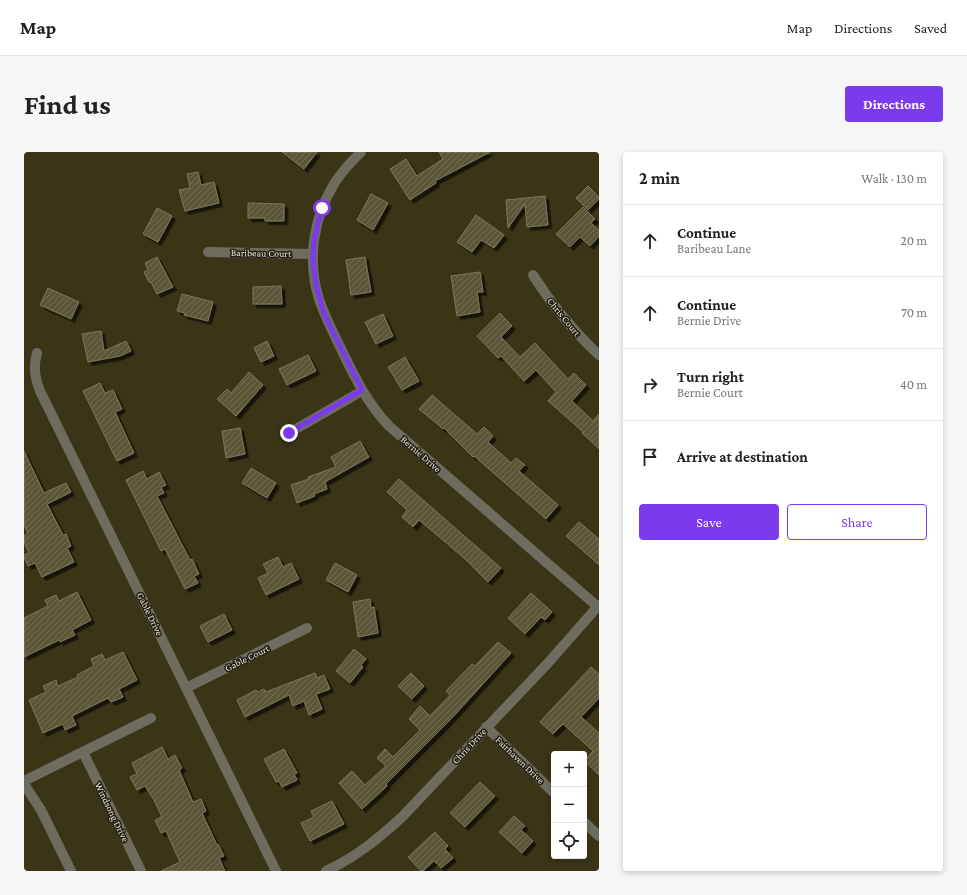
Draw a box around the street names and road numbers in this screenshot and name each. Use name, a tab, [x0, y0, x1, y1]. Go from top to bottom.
street label: Baribeau Court	[231, 247, 292, 259]
street label: Chris Court	[545, 296, 583, 339]
street label: Bernie Drive	[399, 434, 444, 475]
street label: Gable Drive	[135, 591, 165, 638]
street label: Gable Court	[223, 642, 272, 673]
street label: Chris Drive	[450, 725, 489, 766]
street label: Fairhaven Drive	[493, 734, 547, 786]
street label: Windsong Drive	[93, 780, 131, 844]

